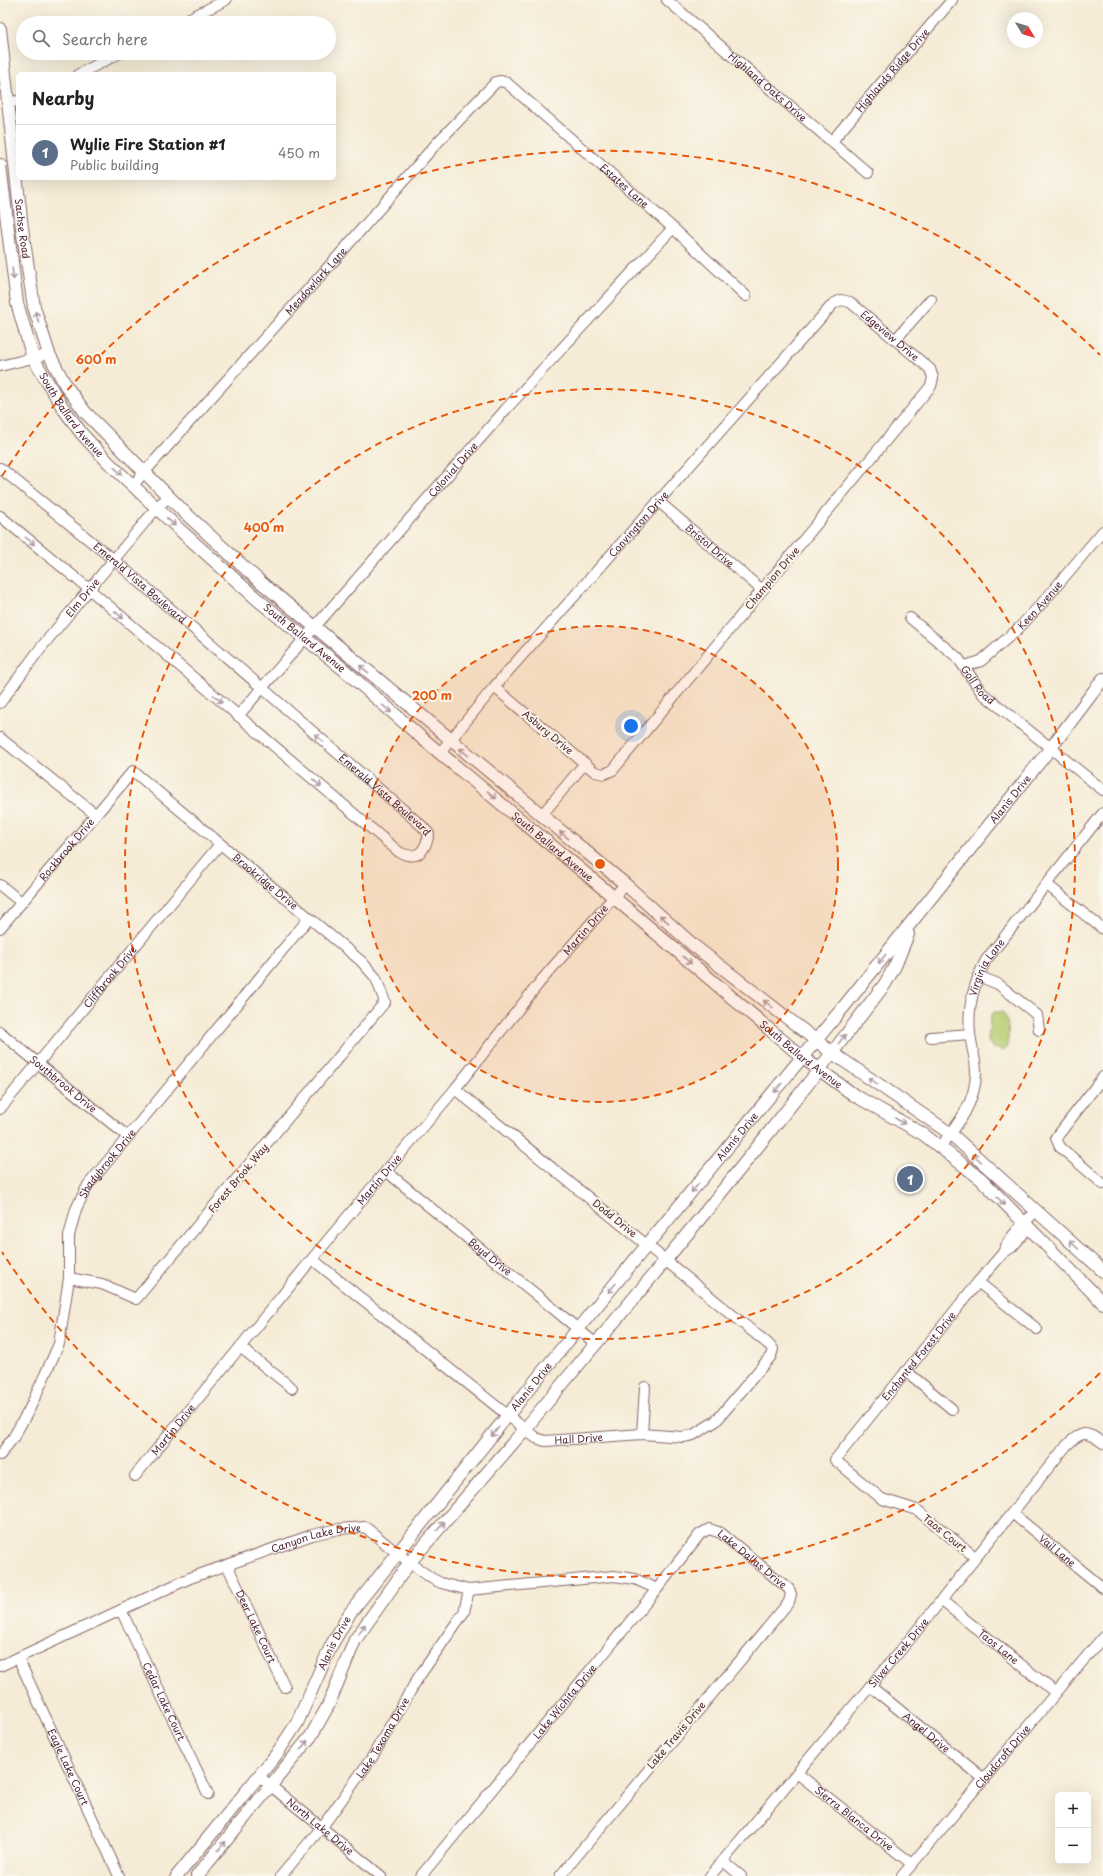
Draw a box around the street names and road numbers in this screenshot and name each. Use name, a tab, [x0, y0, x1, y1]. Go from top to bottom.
street label: Highlands Ridge Drive	[852, 25, 932, 115]
street label: Highland Oaks Drive	[725, 48, 811, 125]
street label: Estates Lane	[597, 160, 653, 211]
street label: Sachse Road	[12, 198, 35, 260]
street label: Meadowlark Lane	[281, 243, 350, 318]
street label: Edgeview Drive	[858, 306, 923, 364]
street label: South Ballard Avenue	[36, 369, 108, 461]
street label: Colonial Drive	[424, 438, 481, 500]
street label: Convington Drive	[605, 487, 671, 560]
street label: Bristol Drive	[682, 520, 738, 570]
street label: Emerald Vista Boulevard	[91, 538, 190, 626]
street label: Champion Drive	[741, 543, 802, 612]
street label: Elm Drive	[62, 574, 103, 620]
street label: Keen Avenue	[1014, 577, 1065, 632]
street label: South Ballard Avenue	[261, 600, 350, 676]
street label: Goll Road	[958, 662, 998, 708]
street label: Asbury Drive	[520, 706, 577, 757]
street label: Emerald Vista Boulevard	[336, 750, 435, 838]
street label: Alanis Drive	[985, 770, 1034, 826]
street label: South Ballard Avenue	[509, 808, 597, 885]
street label: Rockbrook Drive	[35, 814, 97, 884]
street label: Brookridge Drive	[230, 849, 302, 913]
street label: Martin Drive	[559, 901, 611, 958]
street label: Virginia Lane	[964, 935, 1008, 998]
street label: Cliffbrook Drive	[79, 942, 140, 1011]
street label: South Ballard Avenue	[757, 1016, 846, 1092]
street label: Southbrook Drive	[27, 1052, 101, 1116]
street label: Alanis Drive	[712, 1108, 761, 1163]
street label: Shadybrook Drive	[74, 1125, 139, 1201]
street label: Forest Brook Way	[204, 1139, 271, 1216]
street label: Martin Drive	[353, 1150, 404, 1208]
street label: Dodd Drive	[590, 1195, 641, 1241]
street label: Boyd Drive	[466, 1234, 516, 1279]
street label: Enchanted Forest Drive	[878, 1308, 959, 1403]
street label: Alanis Drive	[506, 1358, 555, 1414]
street label: Martin Drive	[147, 1400, 198, 1458]
street label: Hall Drive	[554, 1429, 603, 1447]
street label: Taos Court	[920, 1510, 970, 1555]
street label: Canyon Lake Drive	[269, 1519, 361, 1556]
street label: Lake Dallas Drive	[715, 1525, 791, 1591]
street label: Vail Lane	[1036, 1530, 1080, 1570]
street label: Deer Lake Court	[233, 1587, 280, 1665]
street label: Alanis Drive	[313, 1612, 354, 1672]
street label: Silver Creek Drive	[864, 1614, 931, 1691]
street label: Taos Lane	[975, 1625, 1023, 1667]
street label: Cedar Lake Court	[140, 1659, 190, 1743]
street label: Lake Wichita Drive	[529, 1661, 599, 1742]
street label: Lake Texoma Drive	[352, 1694, 412, 1781]
street label: Lake Travis Drive	[643, 1698, 708, 1772]
street label: Angel Drive	[900, 1708, 954, 1756]
street label: Cloudcroft Drive	[971, 1721, 1033, 1791]
street label: Eagle Lake Court	[45, 1726, 93, 1807]
street label: Sierra Blanca Drive	[812, 1782, 897, 1854]
street label: North Lake Drive	[284, 1794, 357, 1858]

